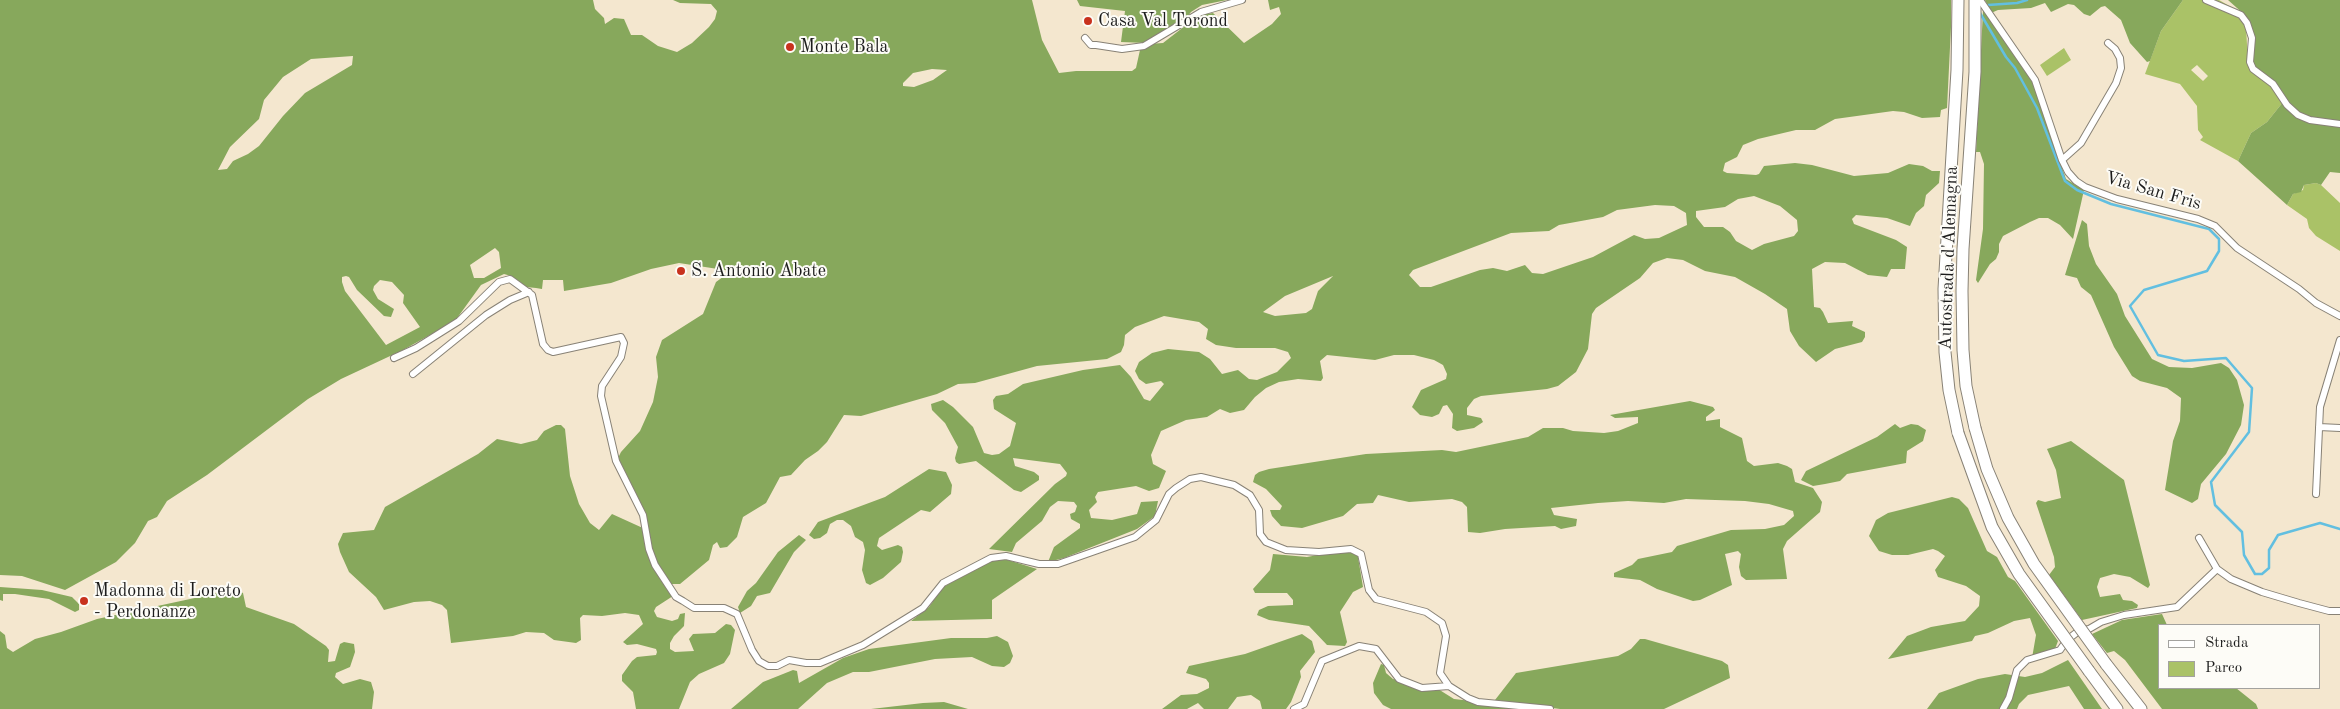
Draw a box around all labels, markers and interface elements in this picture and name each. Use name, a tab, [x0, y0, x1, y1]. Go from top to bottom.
place label: Casa Val Torond	[1098, 10, 1228, 32]
marker: Casa Val Torond	[1082, 15, 1094, 27]
place label: Monte Bala	[800, 36, 888, 58]
marker: Monte Bala	[784, 41, 796, 53]
street label: Autostrada d'Alemagna	[1935, 165, 1963, 351]
street label: Via San Fris	[2102, 167, 2204, 215]
place label: S. Antonio Abate	[691, 260, 826, 282]
marker: S. Antonio Abate	[675, 265, 687, 277]
place label: Madonna di Loreto - Perdonanze	[94, 580, 241, 622]
marker: Madonna di Loreto - Perdonanze	[78, 595, 90, 607]
legend	[2158, 624, 2320, 689]
text: Strada	[2205, 636, 2248, 651]
text: Parco	[2205, 661, 2242, 676]

